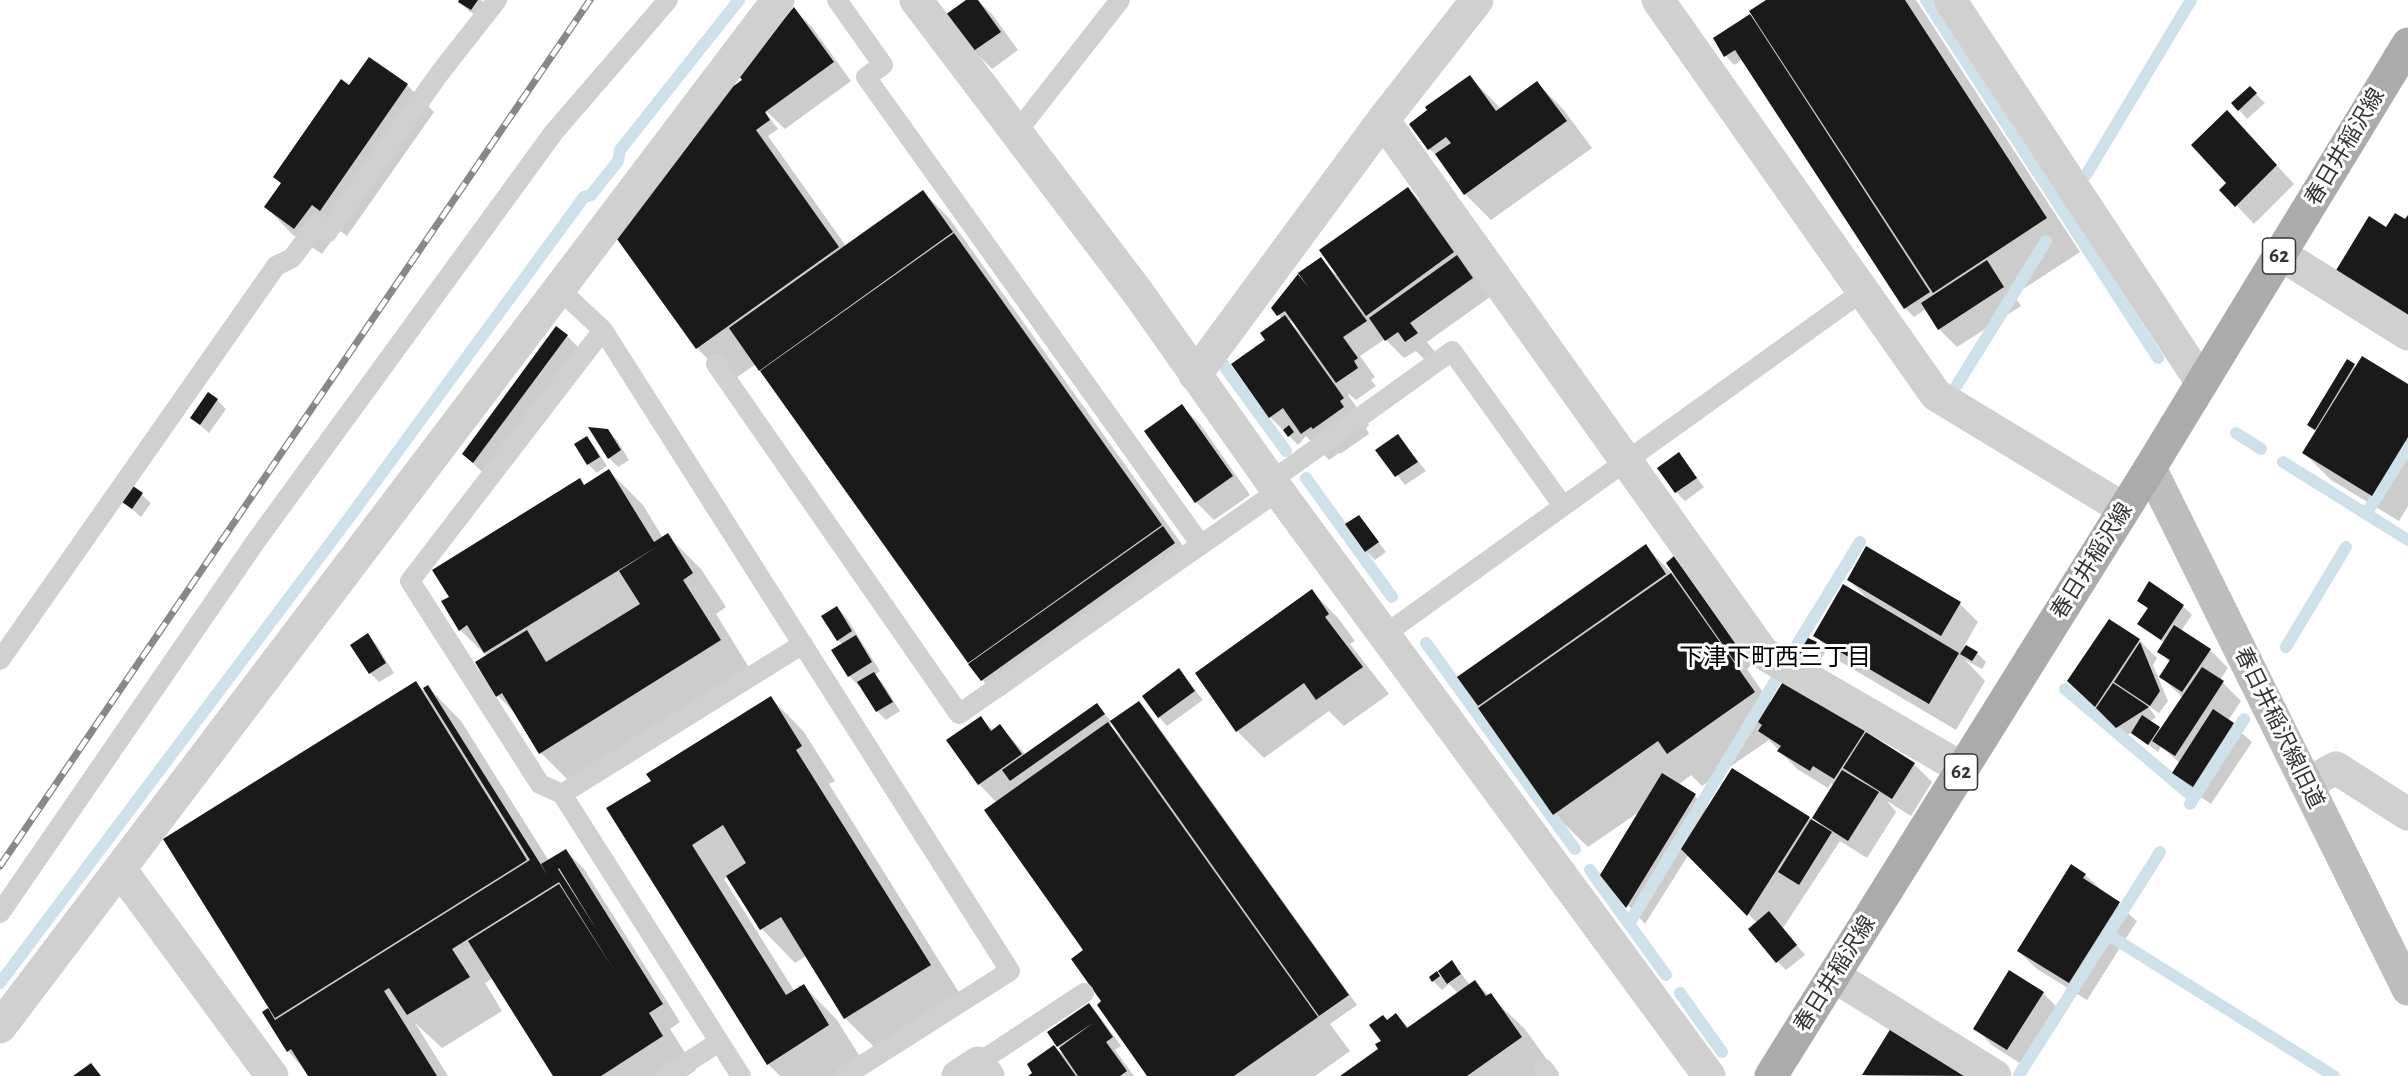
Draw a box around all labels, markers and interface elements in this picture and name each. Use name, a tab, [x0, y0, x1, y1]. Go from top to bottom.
street label: 春日井稲沢線	[2300, 84, 2390, 210]
road number: 62	[2262, 238, 2296, 274]
street label: 春日井稲沢線	[2046, 498, 2138, 624]
street label: 春日井稲沢線旧道	[2229, 643, 2329, 813]
district label: 下津下町西三丁目	[1679, 644, 1871, 672]
road number: 62	[1944, 754, 1978, 790]
street label: 春日井稲沢線	[1789, 911, 1881, 1037]

